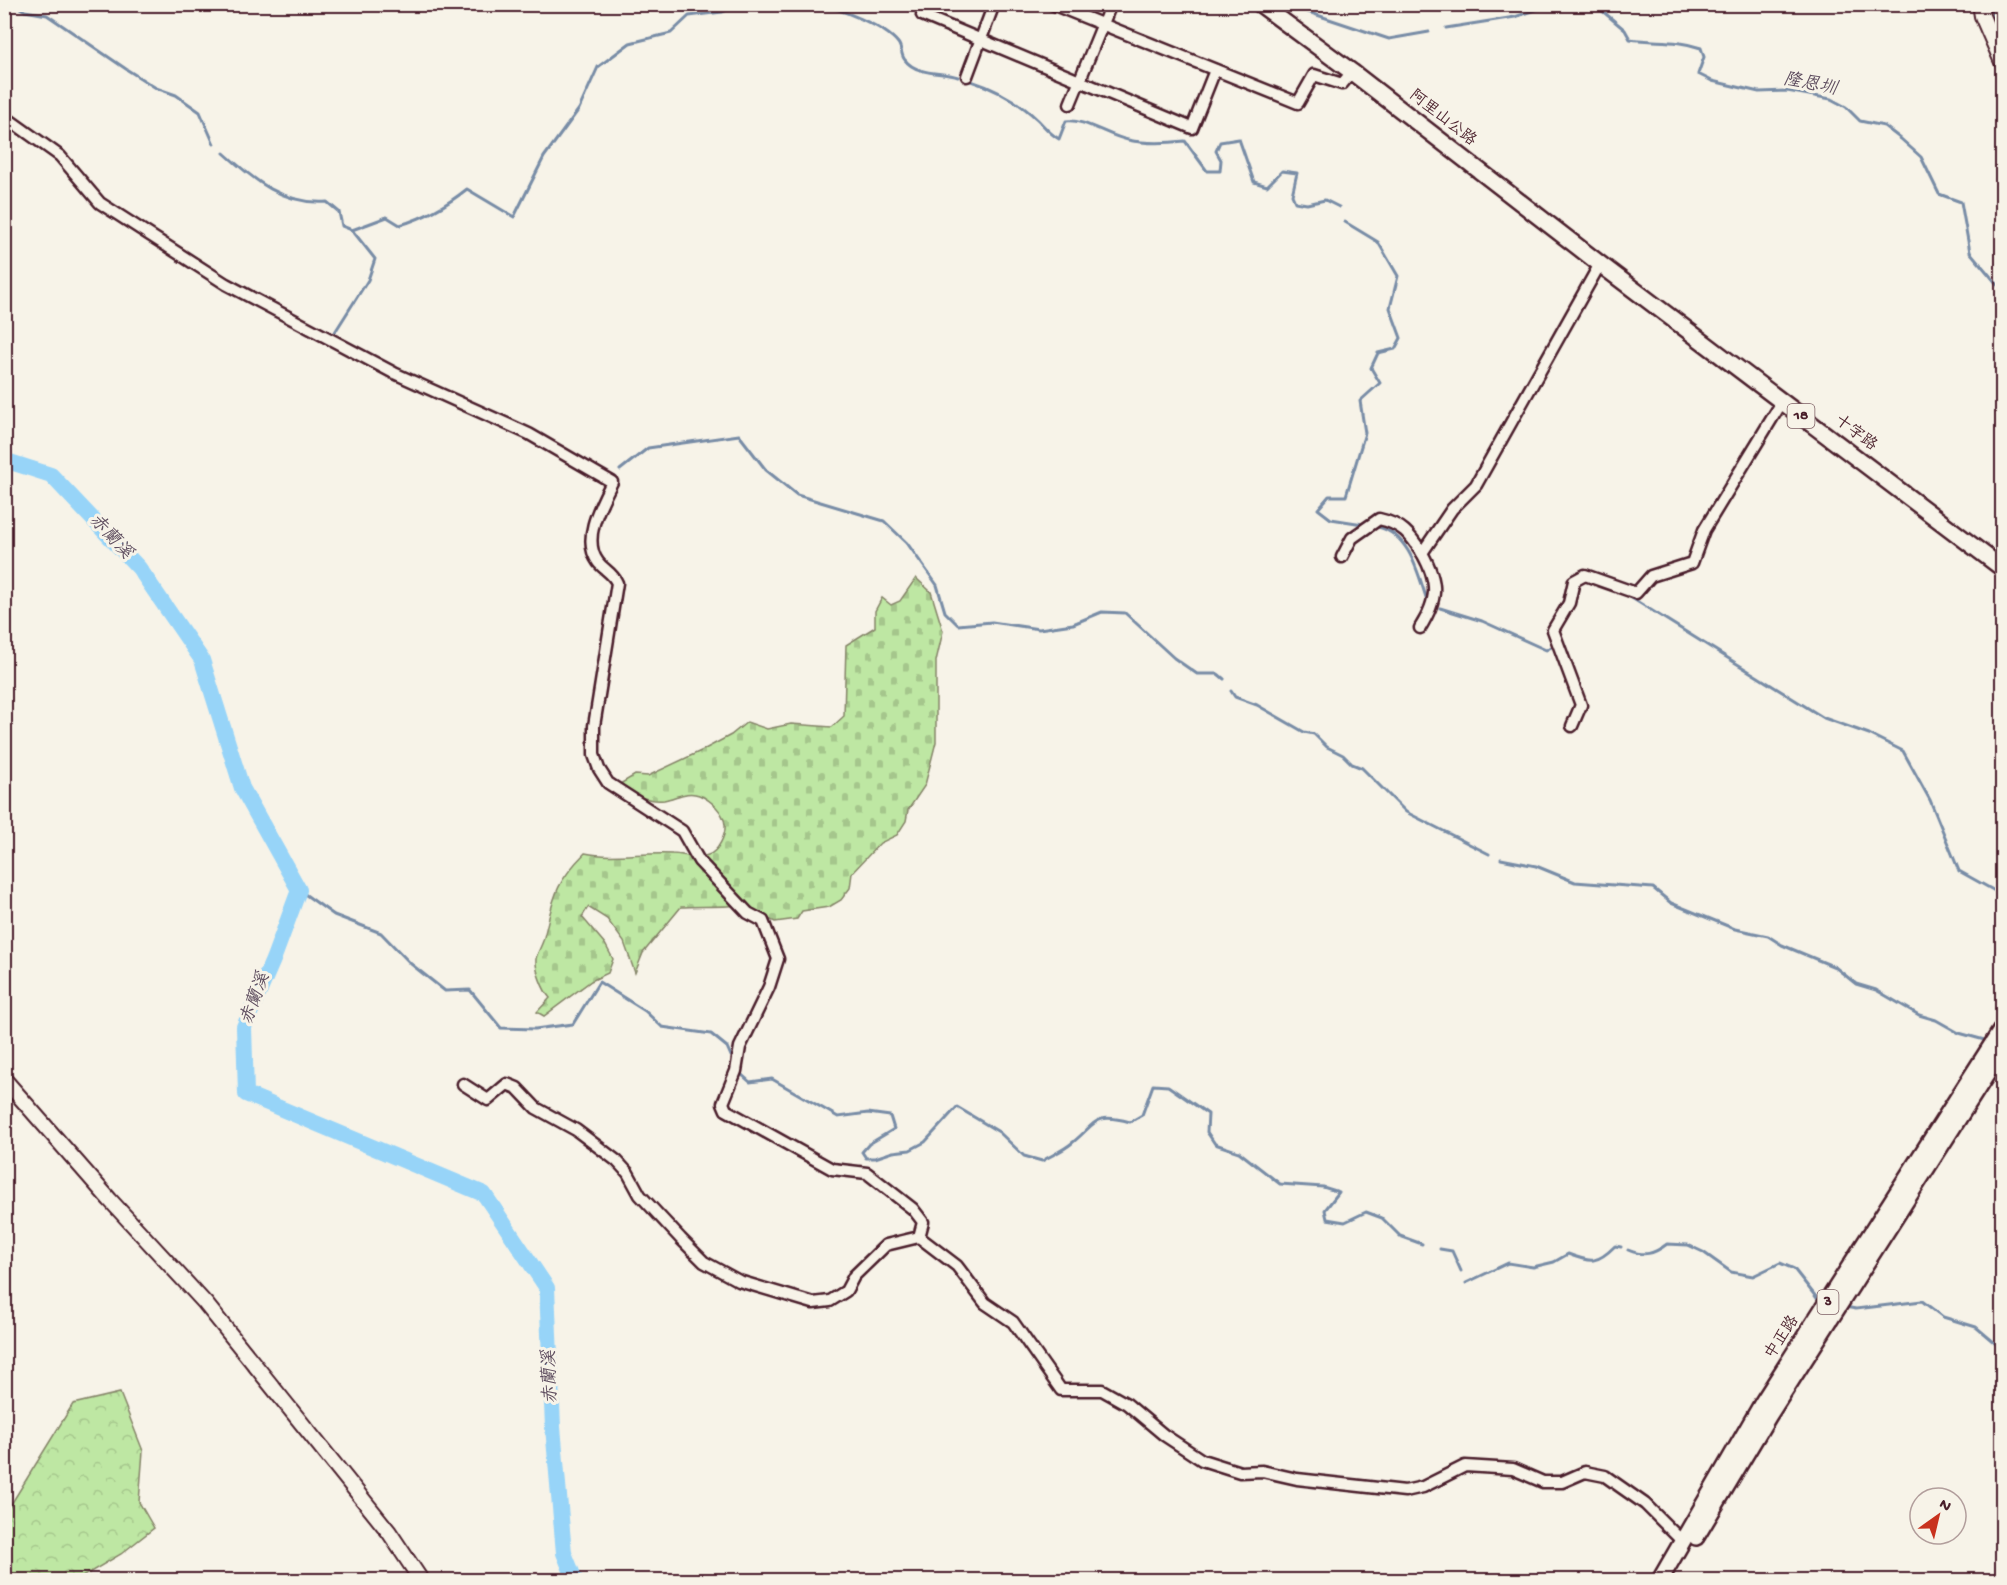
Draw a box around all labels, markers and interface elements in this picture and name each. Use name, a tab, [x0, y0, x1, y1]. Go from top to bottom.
water label: 隆恩圳	[1781, 69, 1841, 101]
street label: 阿里山公路	[1405, 85, 1481, 151]
road number: 18	[1788, 404, 1814, 428]
street label: 十字路	[1830, 410, 1881, 456]
water label: 赤蘭溪	[84, 509, 138, 565]
water label: 赤蘭溪	[236, 969, 275, 1028]
road number: 3	[1818, 1290, 1838, 1314]
street label: 中正路	[1760, 1312, 1804, 1363]
water label: 赤蘭溪	[539, 1349, 562, 1404]
north arrow	[1908, 1486, 1968, 1546]
text: N	[1935, 1496, 1955, 1518]

